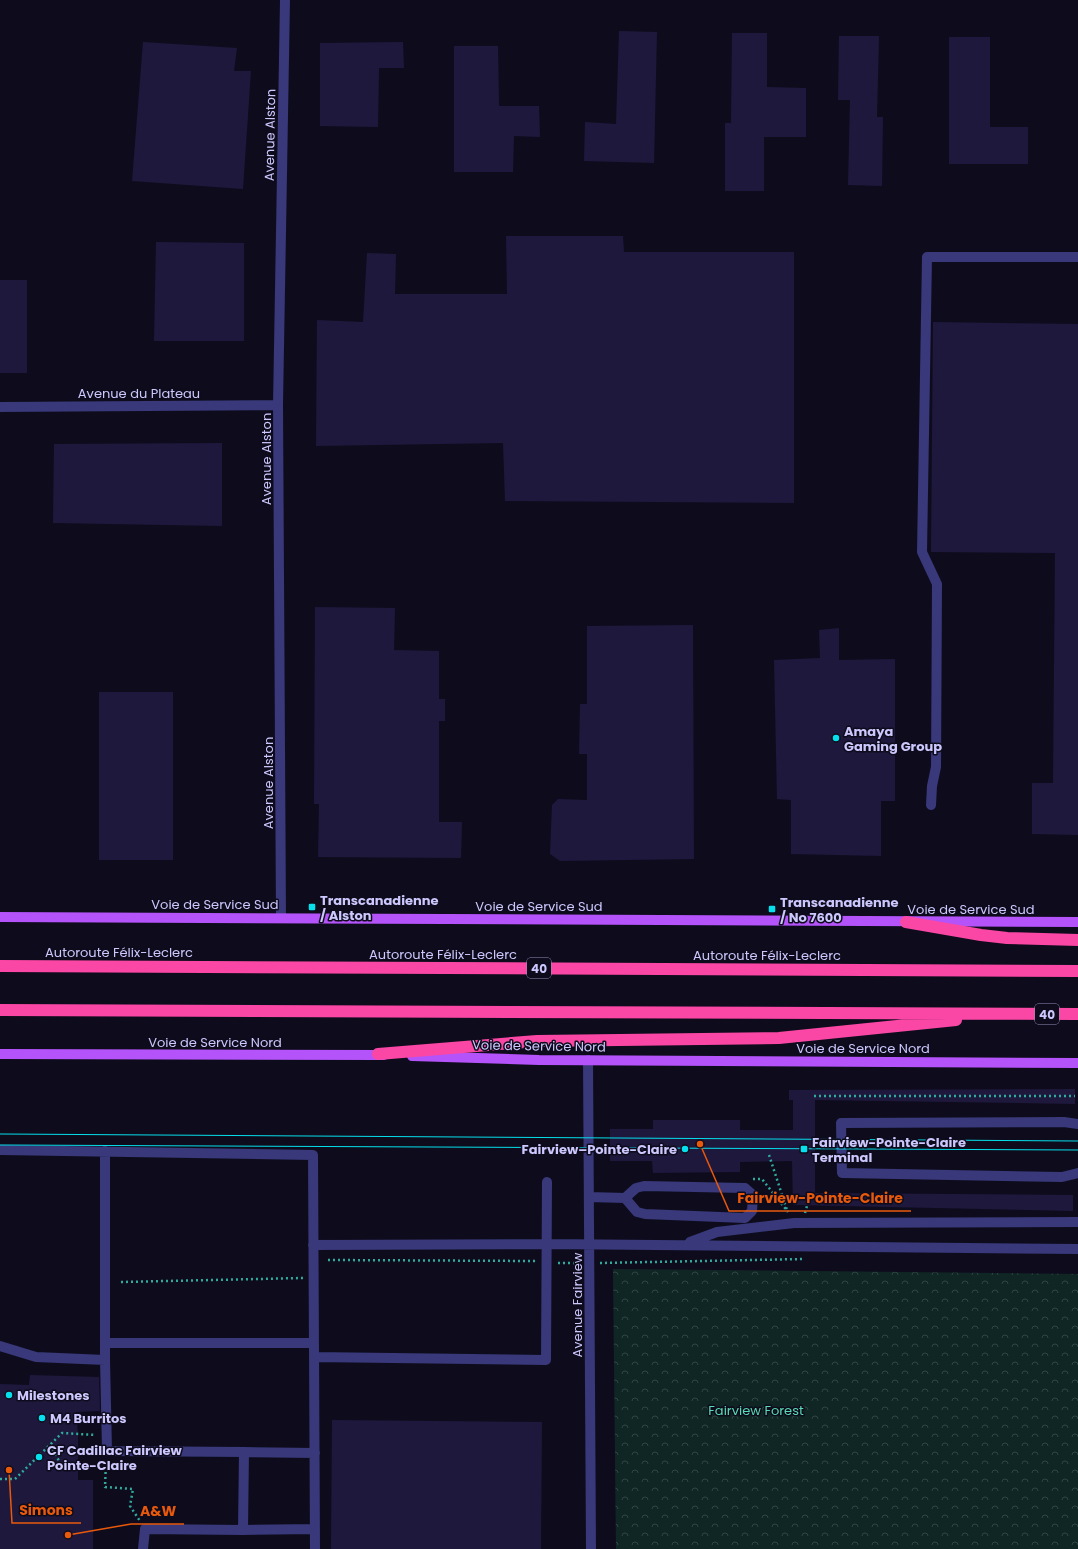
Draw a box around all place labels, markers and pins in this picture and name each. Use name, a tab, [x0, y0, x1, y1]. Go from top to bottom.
place label: Amaya Gaming Group	[844, 722, 942, 756]
marker: Amaya Gaming Group	[831, 733, 841, 743]
place label: Transcanadienne / Alston	[320, 891, 439, 925]
place label: Transcanadienne / No 7600	[780, 893, 899, 927]
marker: Transcanadienne / Alston	[307, 902, 317, 912]
marker: Transcanadienne / No 7600	[767, 904, 777, 914]
place label: Fairview-Pointe-Claire Terminal	[812, 1133, 966, 1167]
place label: Fairview–Pointe-Claire	[522, 1140, 677, 1159]
marker: Fairview–Pointe-Claire	[680, 1144, 690, 1154]
marker: Fairview-Pointe-Claire Terminal	[799, 1144, 809, 1154]
callout: Fairview-Pointe-Claire	[729, 1185, 911, 1211]
place label: Milestones	[17, 1386, 89, 1405]
marker: Milestones	[4, 1390, 14, 1400]
place label: M4 Burritos	[50, 1409, 127, 1428]
marker: M4 Burritos	[37, 1413, 47, 1423]
place label: CF Cadillac Fairview Pointe-Claire	[47, 1441, 183, 1475]
marker: CF Cadillac Fairview Pointe-Claire	[34, 1452, 44, 1462]
callout: Simons	[12, 1497, 81, 1523]
callout: A&W	[131, 1498, 184, 1524]

